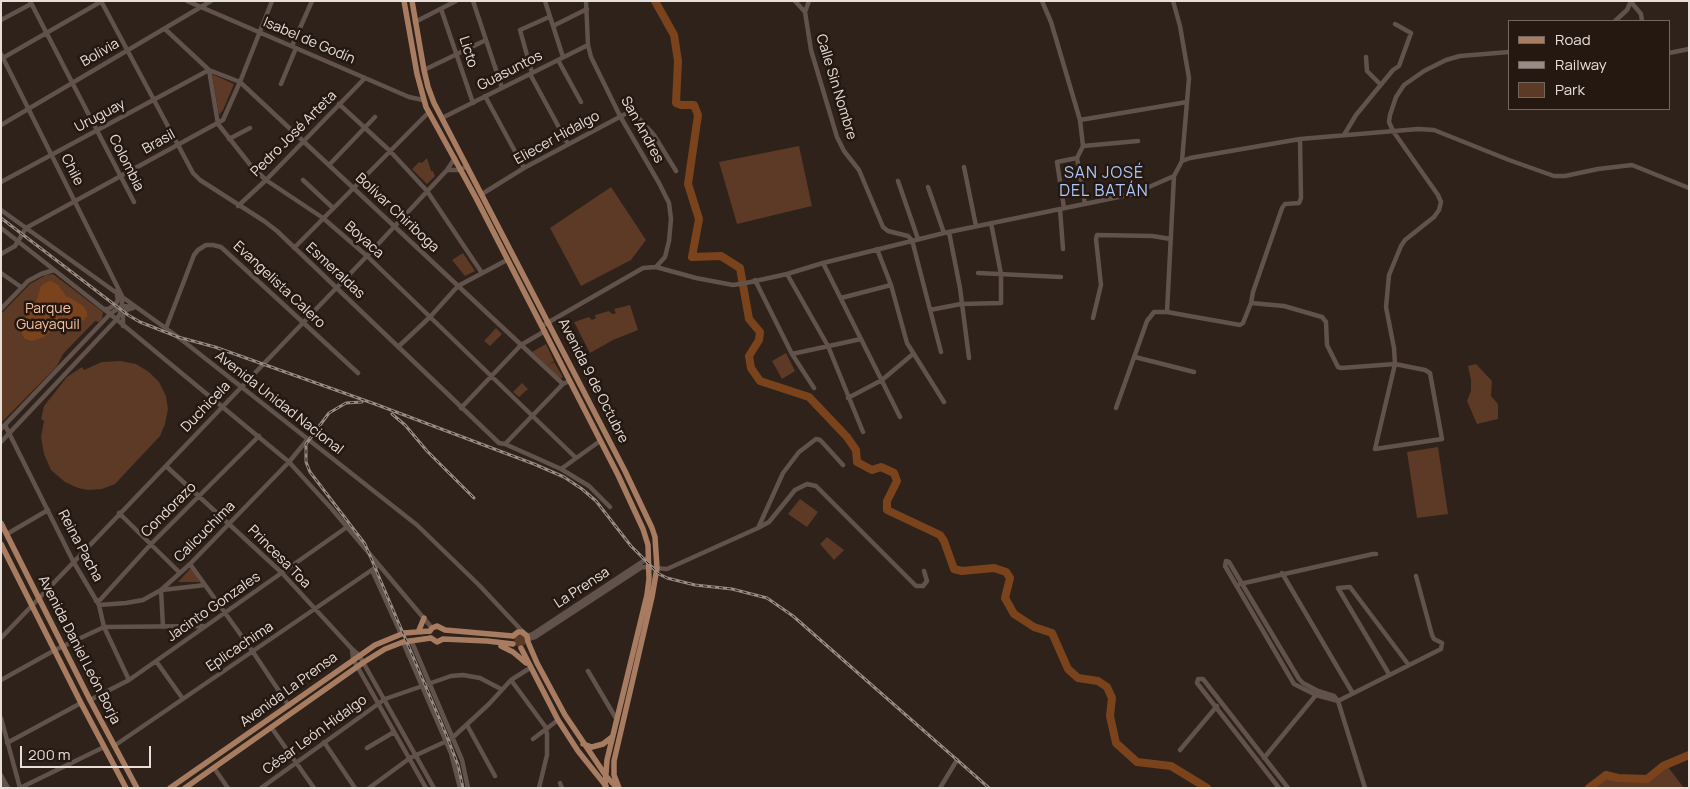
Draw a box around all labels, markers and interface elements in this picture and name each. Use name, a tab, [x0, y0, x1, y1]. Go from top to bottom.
street label: Isabel de Godín	[261, 14, 357, 68]
legend	[1508, 20, 1670, 110]
text: Road	[1555, 29, 1591, 50]
street label: Calle Sin Nombre	[812, 32, 860, 142]
street label: Licto	[455, 34, 481, 70]
street label: Bolivia	[78, 35, 122, 71]
street label: Guasuntos	[475, 47, 545, 95]
text: Railway	[1555, 54, 1607, 75]
text: Park	[1555, 79, 1585, 100]
street label: Pedro José Arteta	[248, 88, 340, 180]
street label: San Andres	[617, 94, 667, 166]
street label: Uruguay	[72, 96, 128, 136]
street label: Eliecer Hidalgo	[511, 108, 603, 168]
street label: Brasil	[140, 126, 178, 158]
street label: Colombia	[105, 132, 147, 194]
street label: Chile	[57, 151, 87, 189]
district label: SAN JOSÉ DEL BATÁN	[1058, 164, 1150, 202]
street label: Bolívar Chiriboga	[352, 170, 442, 256]
street label: Boyaca	[341, 218, 387, 262]
street label: Evangelista Calero	[229, 238, 329, 332]
street label: Esmeraldas	[302, 239, 368, 303]
park label: Parque Guayaquil	[16, 301, 80, 334]
street label: Avenida 9 de Octubre	[554, 316, 632, 446]
street label: Avenida Unidad Nacional	[212, 348, 346, 458]
street label: Duchicela	[178, 378, 234, 436]
street label: Condorazo	[138, 479, 200, 541]
street label: Calicuchima	[171, 498, 239, 566]
street label: Reina Pacha	[54, 507, 106, 585]
street label: Princesa Toa	[244, 522, 314, 592]
street label: La Prensa	[551, 564, 613, 612]
street label: Jacinto Gonzales	[164, 569, 264, 645]
street label: Avenida Daniel León Borja	[34, 573, 124, 727]
street label: Eplicachima	[203, 618, 277, 676]
street label: Avenida La Prensa	[237, 649, 341, 731]
street label: César León Hidalgo	[260, 692, 370, 778]
scale bar	[22, 736, 154, 768]
text: 200 m	[28, 744, 71, 765]

